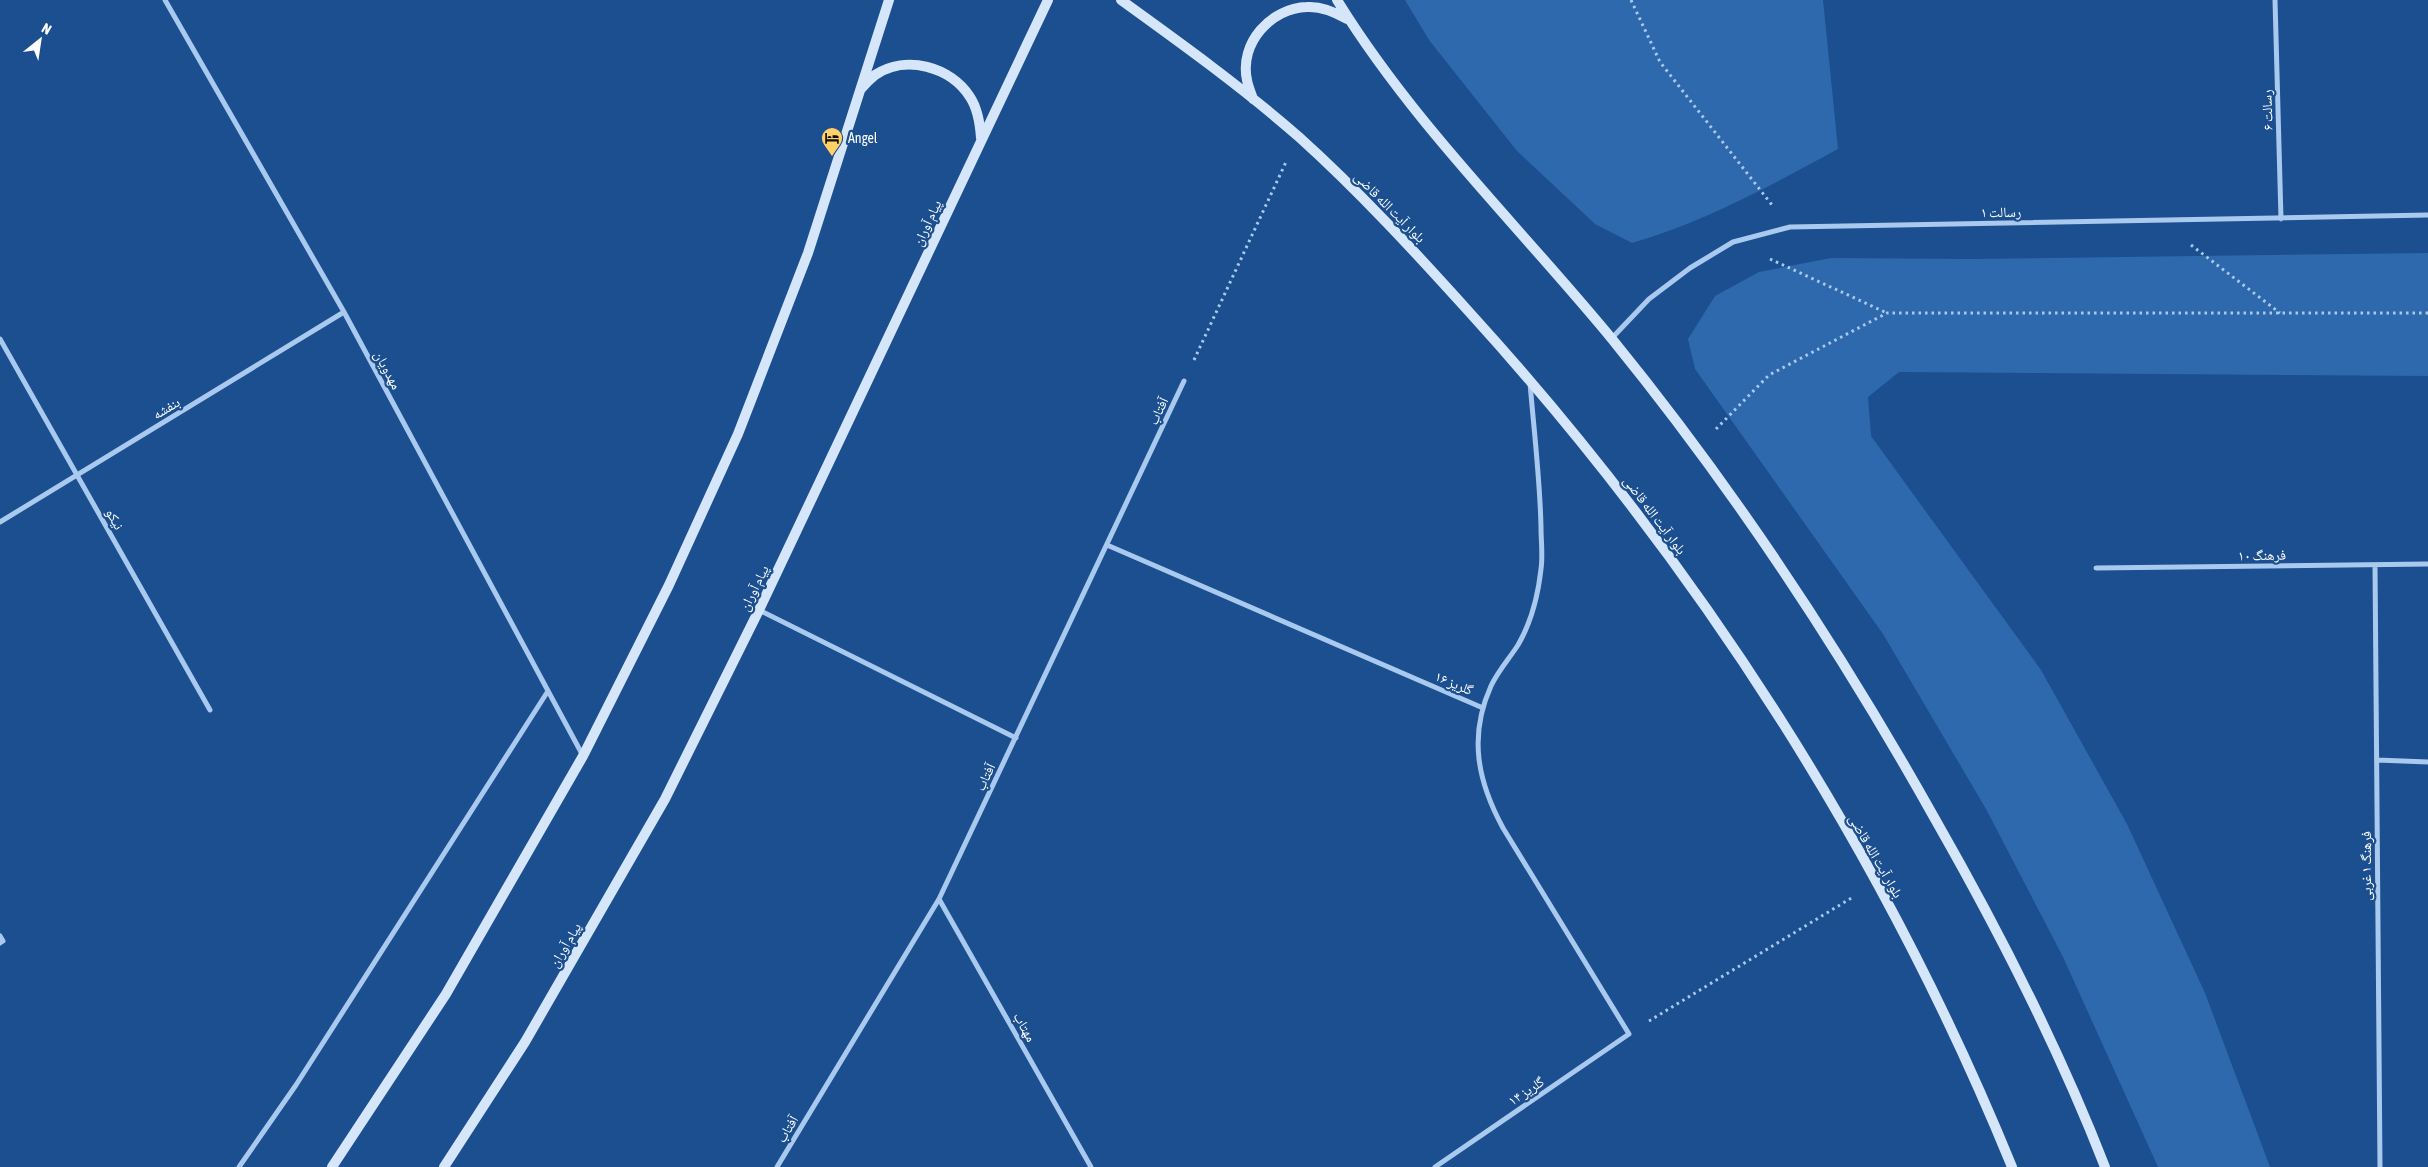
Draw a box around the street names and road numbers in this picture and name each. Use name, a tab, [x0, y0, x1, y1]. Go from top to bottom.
street label: رسالت ۶	[2258, 89, 2277, 131]
street label: بلوار آیت ‌الله قاضی	[1350, 168, 1429, 247]
street label: پیام آوران	[909, 197, 946, 249]
street label: رسالت ۱	[1980, 204, 2022, 221]
street label: مهدویان	[370, 348, 405, 393]
street label: بنفشه	[149, 394, 183, 423]
street label: آفتاب	[1145, 394, 1172, 428]
street label: بلوار آیت ‌الله قاضی	[1620, 473, 1690, 558]
street label: نیکو	[102, 506, 127, 533]
street label: فرهنگ ۱۰	[2238, 547, 2286, 564]
street label: پیام آوران	[736, 562, 774, 614]
street label: گلریز ۱۶	[1432, 668, 1476, 699]
street label: آفتاب	[972, 760, 999, 794]
street label: بلوار آیت ‌الله قاضی	[1845, 811, 1907, 901]
street label: فرهنگ ۱ غربی	[2358, 831, 2375, 901]
street label: پیام آوران	[546, 920, 586, 971]
street label: مهتاب	[1010, 1010, 1040, 1045]
street label: گلریز ۱۴	[1505, 1073, 1548, 1110]
street label: آفتاب	[773, 1112, 802, 1146]

